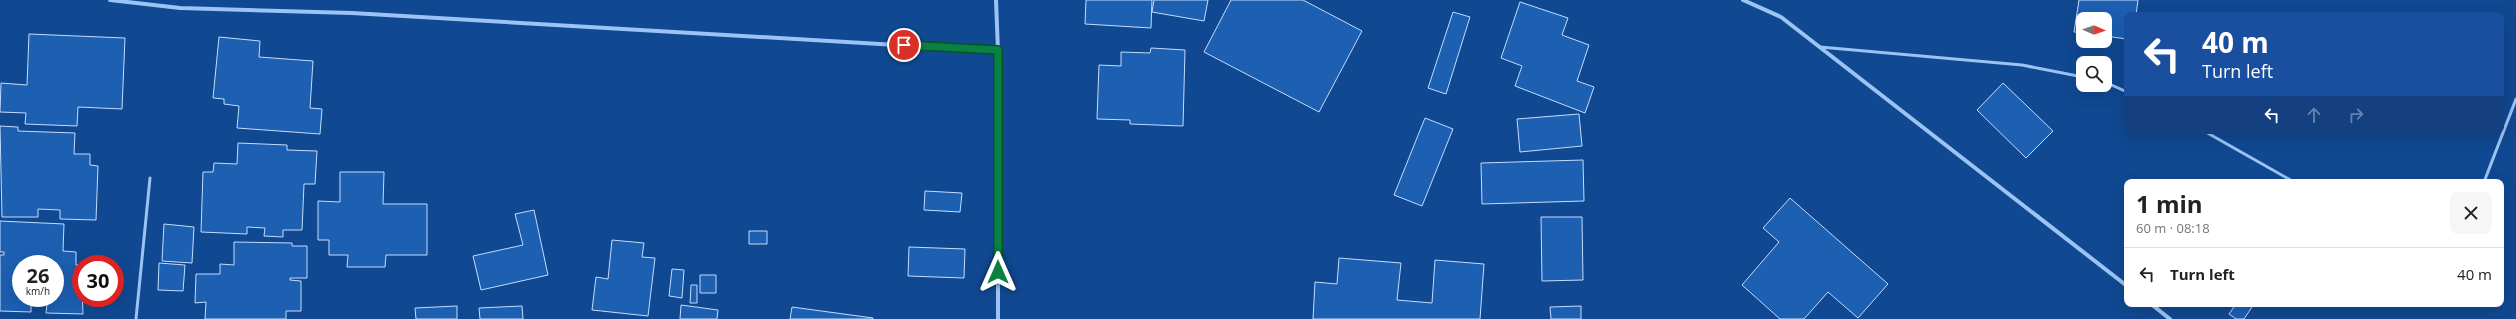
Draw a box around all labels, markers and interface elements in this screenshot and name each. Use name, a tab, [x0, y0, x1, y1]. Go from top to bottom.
north arrow	[2076, 12, 2112, 48]
map controls	[2076, 12, 2112, 92]
text: 40 m	[2202, 23, 2269, 61]
pin	[887, 28, 921, 62]
icon: left	[2136, 28, 2188, 80]
icon: arrive	[893, 34, 915, 56]
button: search	[2076, 56, 2112, 92]
text: Turn left	[2202, 59, 2273, 83]
icon: left	[2261, 104, 2283, 126]
icon: ahead	[2303, 104, 2325, 126]
icon: right	[2345, 104, 2367, 126]
text: 1 min	[2136, 187, 2203, 220]
button: close	[2450, 192, 2492, 234]
text: 60 m · 08:18	[2136, 219, 2210, 237]
position arrow	[977, 251, 1019, 293]
speed limit sign: 30	[72, 255, 124, 307]
text: 26	[27, 262, 49, 289]
icon: left	[2136, 263, 2158, 285]
text: Turn left	[2170, 264, 2235, 284]
text: 40 m	[2457, 264, 2492, 284]
text: km/h	[26, 284, 50, 298]

